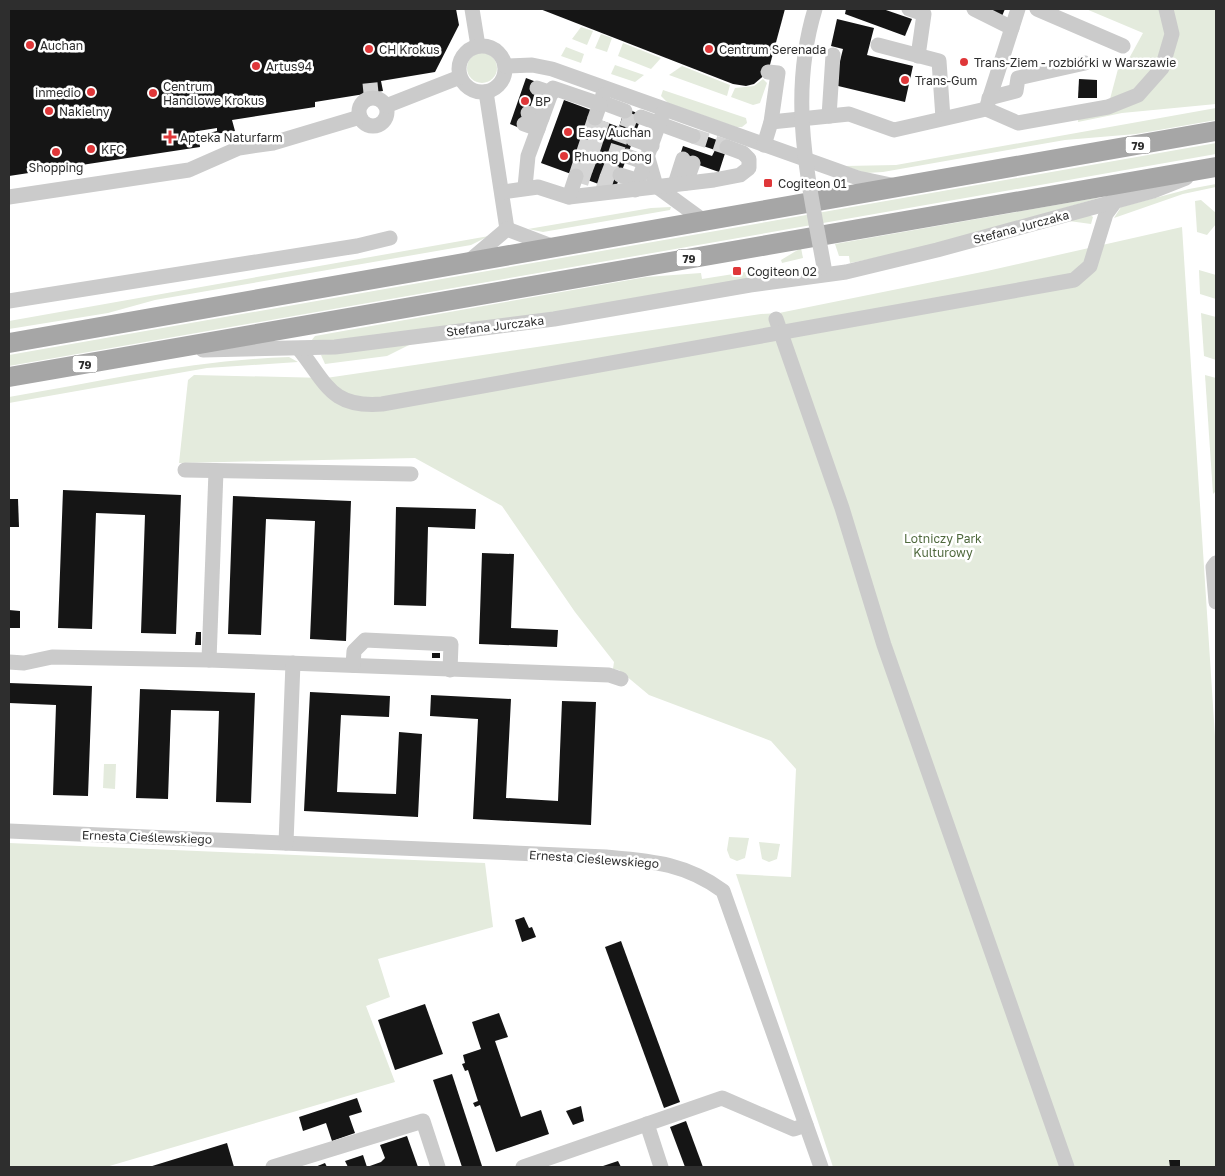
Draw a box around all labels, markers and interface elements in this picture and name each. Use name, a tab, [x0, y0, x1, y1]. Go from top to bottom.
place label: Auchan	[40, 38, 83, 53]
marker: Auchan	[24, 39, 36, 51]
place label: CH Krokus	[379, 42, 440, 57]
place label: Centrum Serenada	[719, 42, 826, 57]
marker: CH Krokus	[363, 43, 375, 55]
marker: Centrum Serenada	[703, 43, 715, 55]
place label: Trans-Ziem - rozbiórki w Warszawie	[974, 55, 1176, 70]
marker: Trans-Ziem - rozbiórki w Warszawie	[958, 56, 970, 68]
place label: Artus94	[266, 59, 312, 74]
marker: Artus94	[250, 60, 262, 72]
place label: Trans-Gum	[915, 73, 977, 88]
marker: Trans-Gum	[899, 74, 911, 86]
place label: Centrum Handlowe Krokus	[163, 79, 264, 108]
place label: inmedio	[35, 85, 81, 100]
marker: inmedio	[85, 86, 97, 98]
marker: Centrum Handlowe Krokus	[147, 87, 159, 99]
place label: BP	[535, 94, 551, 109]
marker: BP	[519, 95, 531, 107]
place label: Nakielny	[59, 104, 110, 119]
marker: Nakielny	[43, 105, 55, 117]
place label: Easy Auchan	[578, 125, 651, 140]
marker: Easy Auchan	[562, 126, 574, 138]
place label: Apteka Naturfarm	[180, 130, 283, 145]
marker: Apteka Naturfarm	[164, 131, 176, 143]
road number: 79	[1126, 136, 1150, 154]
place label: KFC	[101, 142, 125, 157]
marker: KFC	[85, 143, 97, 155]
marker: Shopping	[50, 146, 62, 158]
place label: Phuong Dong	[574, 149, 652, 164]
marker: Phuong Dong	[558, 150, 570, 162]
place label: Shopping	[29, 160, 84, 175]
place label: Cogiteon 01	[778, 176, 847, 191]
marker: Cogiteon 01	[762, 177, 774, 189]
street label: Stefana Jurczaka	[971, 207, 1071, 247]
road number: 79	[676, 250, 702, 266]
place label: Cogiteon 02	[747, 264, 817, 279]
marker: Cogiteon 02	[731, 265, 743, 277]
street label: Stefana Jurczaka	[445, 313, 545, 339]
road number: 79	[72, 356, 98, 372]
park label: Lotniczy Park Kulturowy	[904, 531, 982, 560]
street label: Ernesta Cieślewskiego	[82, 827, 212, 847]
street label: Ernesta Cieślewskiego	[529, 847, 659, 871]

